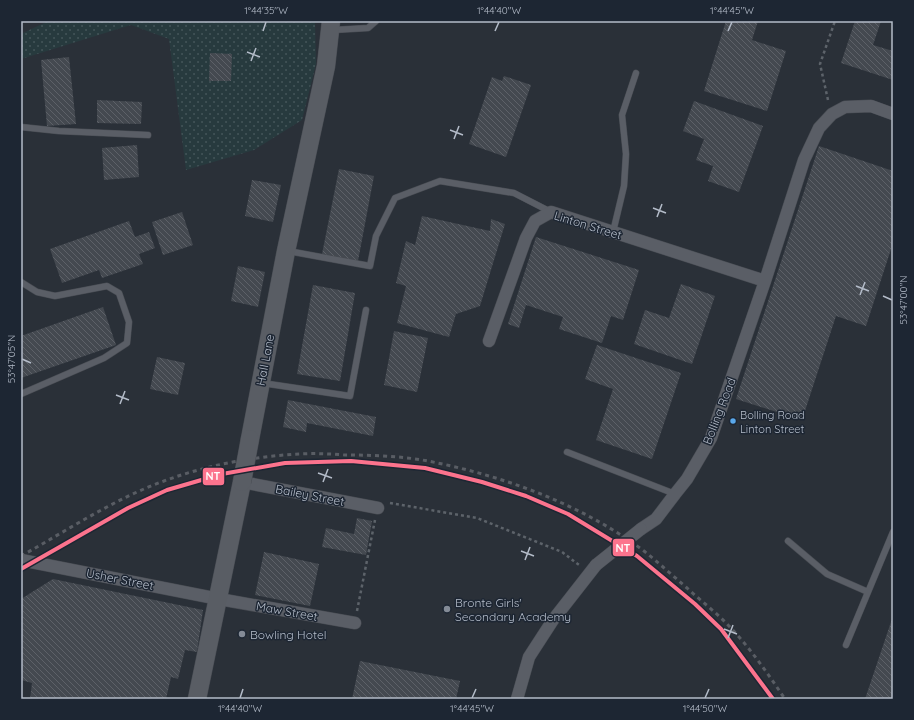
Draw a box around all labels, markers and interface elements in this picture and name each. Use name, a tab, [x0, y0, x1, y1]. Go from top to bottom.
text: 1°44'35"W	[244, 4, 288, 17]
text: 1°44'40"W	[477, 4, 521, 17]
text: 1°44'45"W	[710, 4, 754, 17]
street label: Linton Street	[552, 208, 624, 242]
text: 53°47'00"N	[897, 275, 910, 325]
street label: Hall Lane	[253, 333, 277, 387]
text: 53°47'05"N	[5, 335, 18, 383]
street label: Bolling Road	[699, 375, 739, 447]
place label: Bolling Road Linton Street	[740, 408, 805, 436]
marker: Bolling Road Linton Street	[728, 416, 738, 426]
line badge: NT	[202, 467, 225, 486]
text: NT	[206, 469, 221, 483]
street label: Bailey Street	[274, 481, 346, 509]
line badge: NT	[612, 538, 635, 557]
text: NT	[616, 541, 631, 555]
street label: Usher Street	[85, 565, 155, 593]
place label: Bronte Girls' Secondary Academy	[455, 595, 571, 624]
street label: Maw Street	[255, 598, 319, 624]
marker: Bronte Girls' Secondary Academy	[442, 604, 452, 614]
place label: Bowling Hotel	[250, 627, 327, 642]
marker: Bowling Hotel	[237, 629, 247, 639]
text: 1°44'40"W	[218, 702, 262, 715]
text: 1°44'45"W	[450, 702, 494, 715]
text: 1°44'50"W	[683, 702, 728, 715]

